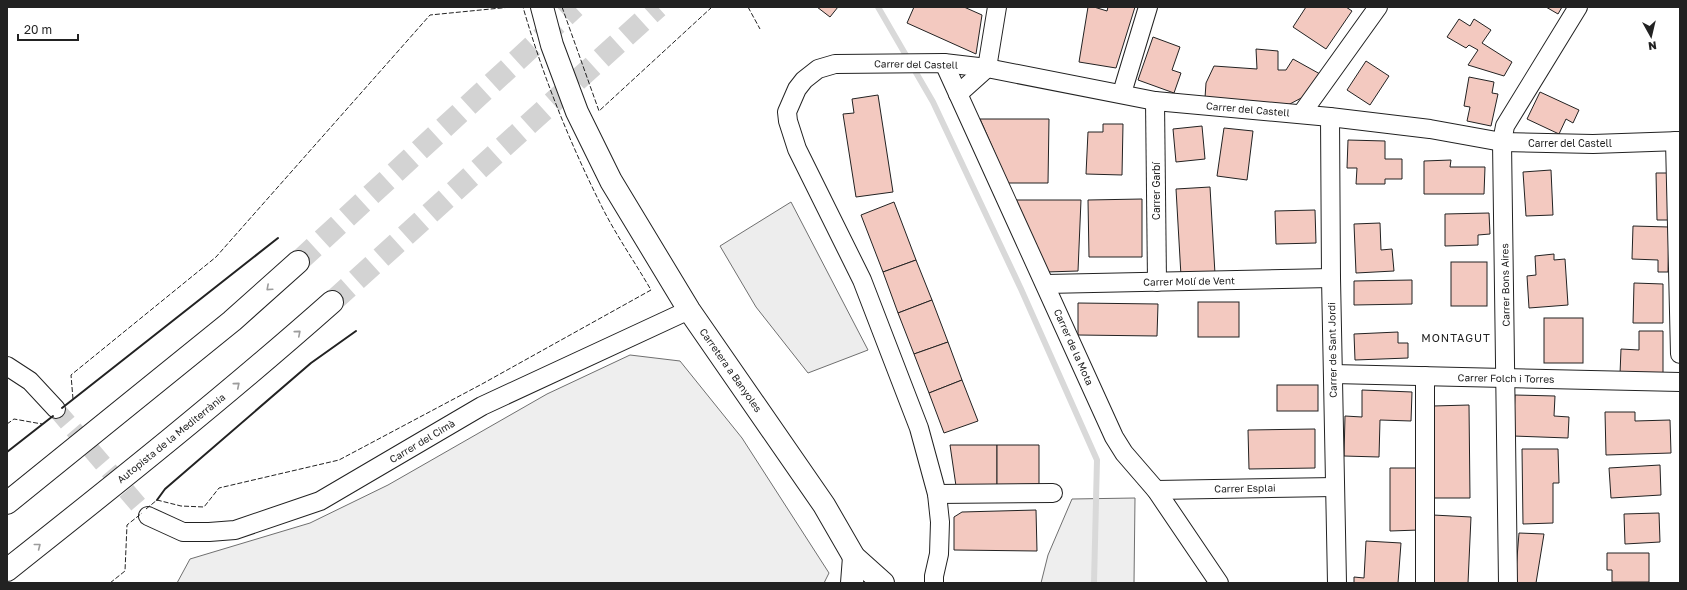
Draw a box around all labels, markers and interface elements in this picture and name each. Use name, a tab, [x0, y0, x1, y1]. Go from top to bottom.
scale bar	[18, 16, 78, 42]
north arrow	[1631, 16, 1671, 56]
text: 20 m	[24, 22, 52, 37]
text: N	[1647, 39, 1658, 53]
street label: Carrer del Castell	[874, 57, 958, 71]
street label: Carrer del Castell	[1206, 99, 1290, 119]
street label: Carrer del Castell	[1528, 137, 1612, 149]
street label: Carrer Garbí	[1150, 161, 1162, 220]
street label: Carrer Bons Aires	[1498, 243, 1512, 327]
street label: Carrer Molí de Vent	[1143, 274, 1235, 288]
one-way arrow	[266, 283, 273, 290]
street label: Carrer de Sant Jordi	[1325, 302, 1339, 398]
street label: Carrer de la Mota	[1052, 307, 1096, 387]
street label: Carretera a Banyoles	[697, 326, 765, 414]
one-way arrow	[293, 331, 300, 338]
district label: MONTAGUT	[1421, 331, 1491, 344]
street label: Carrer Folch i Torres	[1458, 371, 1554, 385]
one-way arrow	[232, 383, 239, 390]
street label: Autopista de la Mediterrània	[115, 391, 227, 485]
street label: Carrer del Cimà	[387, 417, 457, 465]
street label: Carrer Esplai	[1214, 481, 1276, 495]
one-way arrow	[33, 543, 40, 550]

